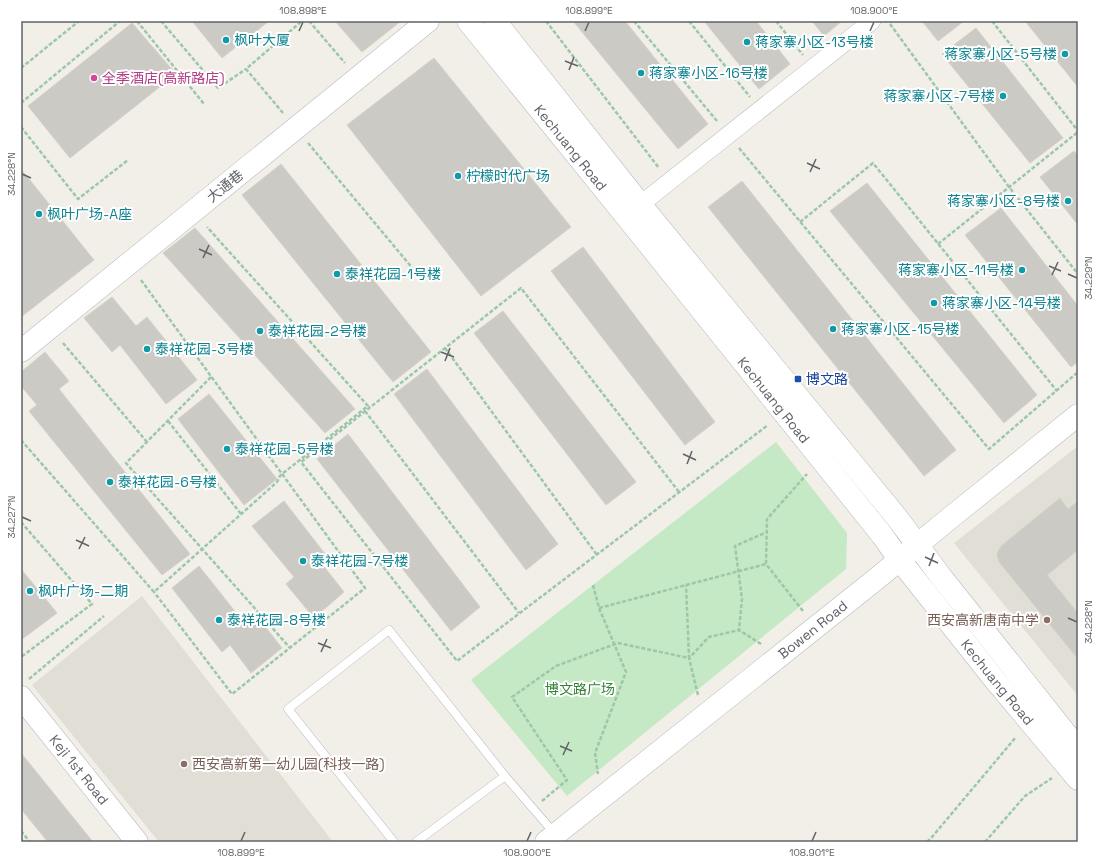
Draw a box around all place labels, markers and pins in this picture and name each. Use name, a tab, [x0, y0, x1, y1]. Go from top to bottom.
place label: 枫叶大厦	[234, 31, 290, 49]
place label: 蒋家寨小区-13号楼	[755, 33, 874, 51]
marker: 枫叶大厦	[221, 35, 231, 45]
marker: 蒋家寨小区-13号楼	[742, 37, 752, 47]
place label: 蒋家寨小区-5号楼	[944, 45, 1057, 63]
marker: 蒋家寨小区-5号楼	[1060, 49, 1070, 59]
place label: 蒋家寨小区-16号楼	[649, 64, 768, 82]
marker: 蒋家寨小区-16号楼	[636, 68, 646, 78]
place label: 全季酒店(高新路店)	[102, 69, 225, 87]
marker: 全季酒店(高新路店)	[89, 73, 99, 83]
place label: 蒋家寨小区-7号楼	[884, 87, 995, 105]
marker: 蒋家寨小区-7号楼	[998, 91, 1008, 101]
place label: 柠檬时代广场	[466, 167, 550, 185]
marker: 柠檬时代广场	[453, 171, 463, 181]
place label: 蒋家寨小区-8号楼	[947, 192, 1060, 210]
marker: 蒋家寨小区-8号楼	[1063, 196, 1073, 206]
place label: 枫叶广场-A座	[47, 205, 132, 223]
marker: 枫叶广场-A座	[34, 209, 44, 219]
place label: 蒋家寨小区-11号楼	[898, 261, 1014, 279]
place label: 泰祥花园-1号楼	[345, 265, 441, 283]
marker: 蒋家寨小区-11号楼	[1017, 265, 1027, 275]
marker: 泰祥花园-1号楼	[332, 269, 342, 279]
place label: 蒋家寨小区-14号楼	[942, 294, 1061, 312]
marker: 蒋家寨小区-14号楼	[929, 298, 939, 308]
place label: 蒋家寨小区-15号楼	[841, 320, 960, 338]
place label: 泰祥花园-2号楼	[268, 322, 367, 340]
marker: 蒋家寨小区-15号楼	[828, 324, 838, 334]
marker: 泰祥花园-2号楼	[255, 326, 265, 336]
place label: 泰祥花园-3号楼	[155, 340, 254, 358]
marker: 泰祥花园-3号楼	[142, 344, 152, 354]
place label: 博文路	[806, 370, 848, 388]
marker: 博文路	[793, 374, 803, 384]
place label: 泰祥花园-5号楼	[235, 440, 334, 458]
marker: 泰祥花园-5号楼	[222, 444, 232, 454]
place label: 泰祥花园-6号楼	[118, 473, 217, 491]
marker: 泰祥花园-6号楼	[105, 477, 115, 487]
place label: 泰祥花园-7号楼	[311, 552, 408, 570]
marker: 泰祥花园-7号楼	[298, 556, 308, 566]
place label: 枫叶广场-二期	[38, 582, 128, 600]
marker: 枫叶广场-二期	[25, 586, 35, 596]
place label: 泰祥花园-8号楼	[227, 611, 326, 629]
place label: 西安高新唐南中学	[927, 611, 1039, 629]
marker: 泰祥花园-8号楼	[214, 615, 224, 625]
marker: 西安高新唐南中学	[1042, 615, 1052, 625]
place label: 西安高新第一幼儿园(科技一路)	[192, 755, 385, 773]
marker: 西安高新第一幼儿园(科技一路)	[179, 759, 189, 769]

